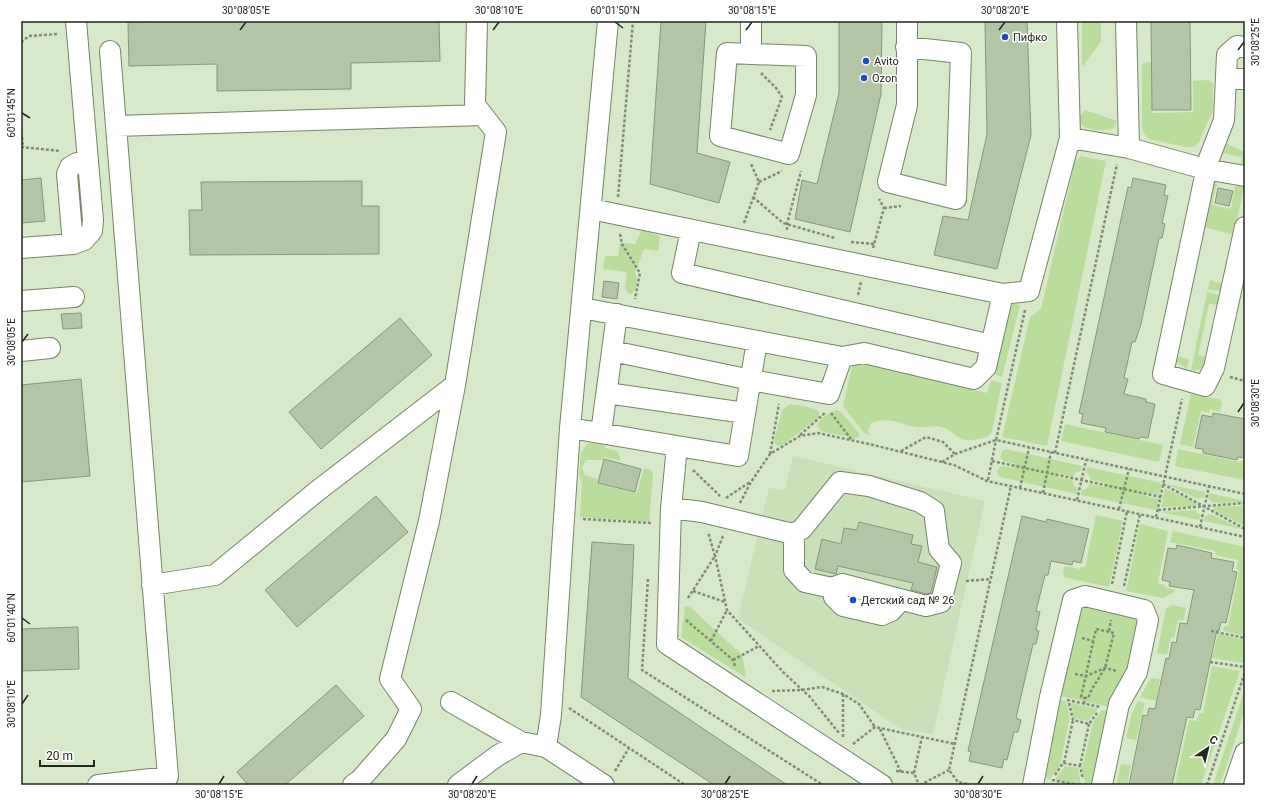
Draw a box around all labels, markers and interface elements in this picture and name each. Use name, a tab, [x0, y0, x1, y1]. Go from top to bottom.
text: 30°08'05"E	[222, 5, 270, 16]
text: 30°08'10"E	[475, 5, 523, 16]
text: 60°01'50"N	[590, 5, 640, 16]
text: 30°08'15"E	[728, 5, 776, 16]
text: 30°08'20"E	[981, 5, 1029, 16]
text: 30°08'25"E	[1250, 18, 1261, 66]
place label: Пифко	[1013, 31, 1047, 44]
marker: Пифко	[1000, 32, 1010, 42]
place label: Avito	[874, 55, 899, 68]
marker: Avito	[861, 56, 871, 66]
place label: Ozon	[872, 72, 897, 85]
marker: Ozon	[859, 73, 869, 83]
text: 60°01'45"N	[6, 88, 17, 138]
text: 30°08'05"E	[6, 318, 17, 366]
text: 30°08'30"E	[1250, 379, 1261, 427]
text: 60°01'40"N	[6, 593, 17, 643]
place label: Детский сад № 26	[861, 594, 955, 607]
marker: Детский сад № 26	[848, 595, 858, 605]
text: 30°08'10"E	[6, 680, 17, 728]
north arrow	[1188, 728, 1228, 768]
text: С	[1207, 733, 1220, 748]
scale bar	[40, 742, 94, 768]
text: 20 m	[46, 749, 73, 763]
text: 30°08'15"E	[195, 789, 243, 800]
text: 30°08'20"E	[448, 789, 496, 800]
text: 30°08'25"E	[701, 789, 749, 800]
text: 30°08'30"E	[954, 789, 1002, 800]

